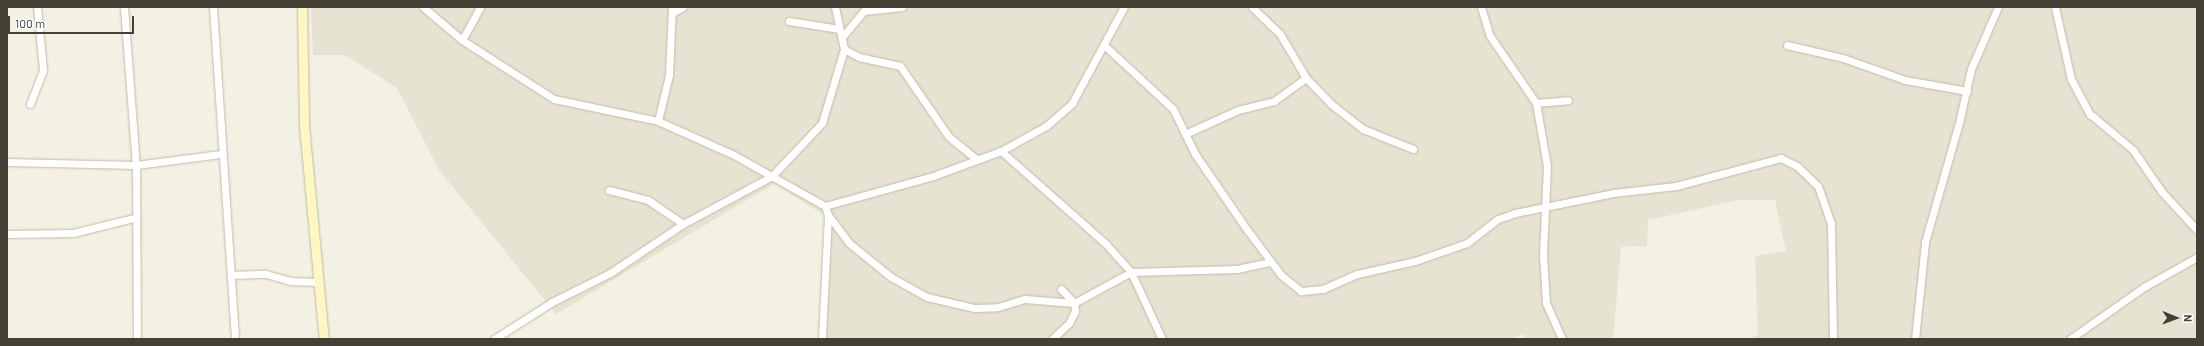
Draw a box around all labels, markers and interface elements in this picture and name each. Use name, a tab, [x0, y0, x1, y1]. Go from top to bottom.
scale bar	[10, 8, 136, 34]
text: 100 m	[15, 16, 45, 30]
north arrow	[2156, 298, 2196, 338]
text: N	[2182, 314, 2195, 322]

